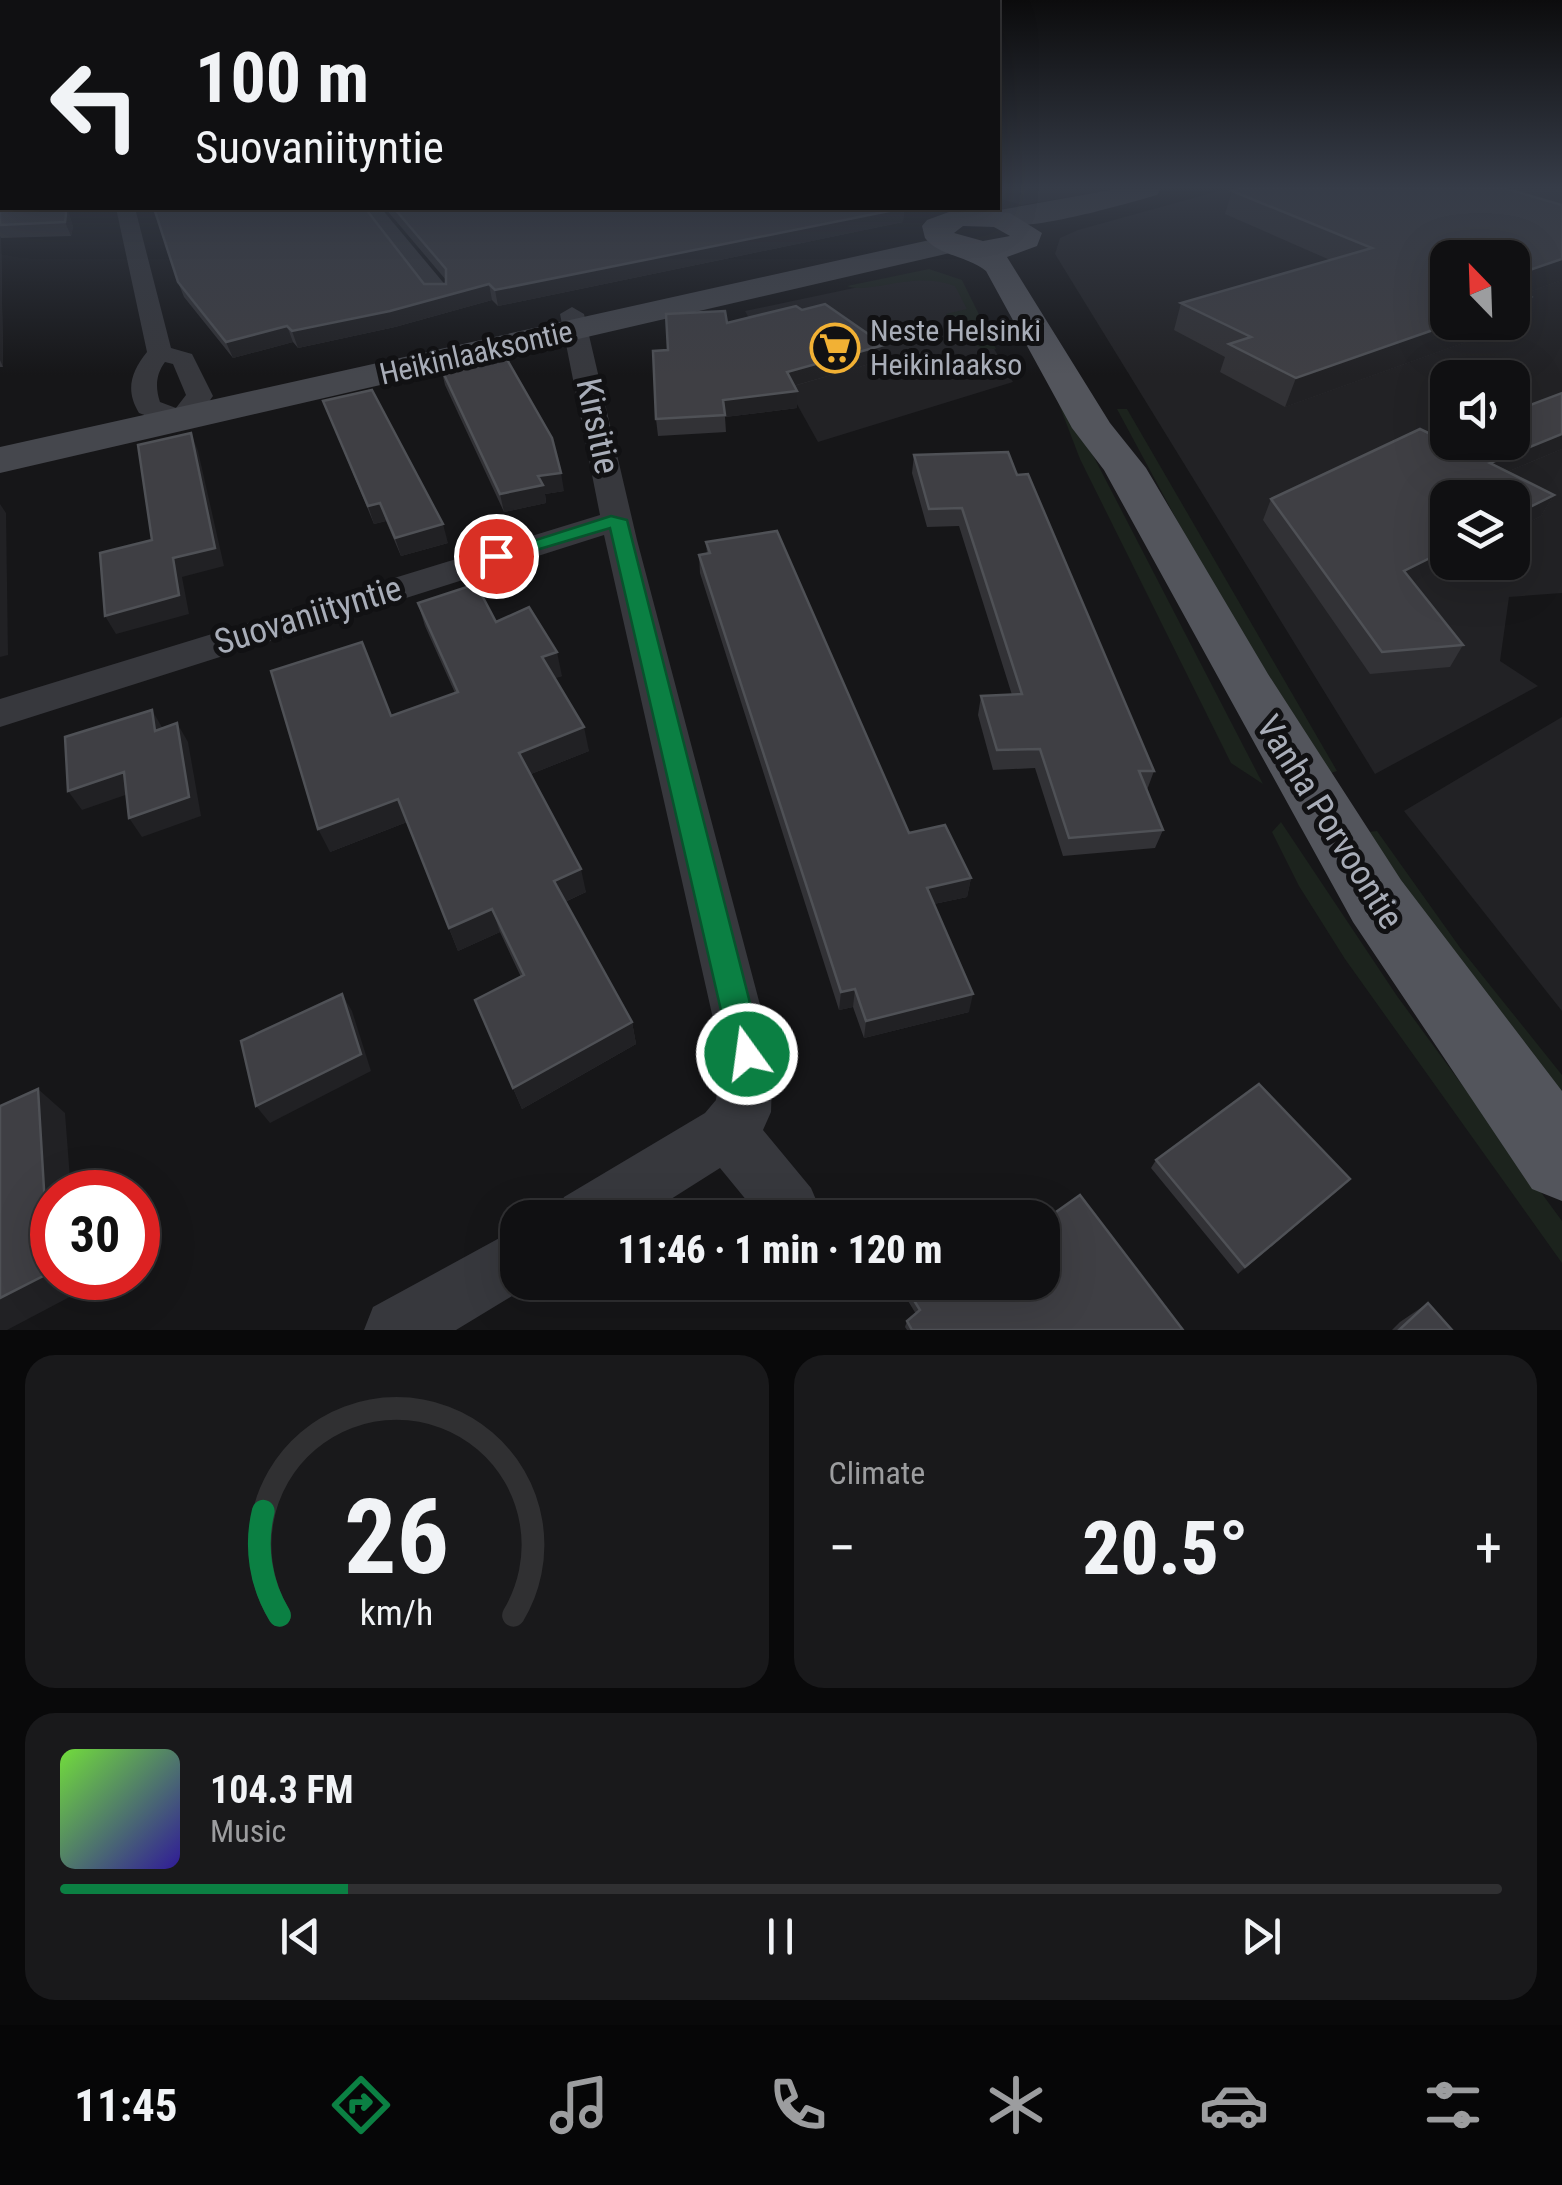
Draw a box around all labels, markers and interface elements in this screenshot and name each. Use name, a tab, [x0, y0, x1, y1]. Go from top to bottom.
text: 100 m	[195, 37, 369, 119]
icon: left	[30, 40, 160, 170]
text: Suovaniityntie	[195, 121, 444, 174]
north arrow	[1430, 240, 1530, 340]
map controls	[1430, 240, 1530, 580]
street label: Heikinlaaksontie	[376, 313, 576, 392]
place label: Neste Helsinki Heikinlaakso	[870, 313, 1041, 382]
supermarket icon: Neste Helsinki Heikinlaakso	[809, 322, 861, 374]
button: sound	[1430, 360, 1530, 460]
street label: Kirsitie	[567, 375, 628, 478]
button: layers	[1430, 480, 1530, 580]
pin	[454, 514, 539, 599]
icon: arrive	[469, 529, 524, 584]
street label: Suovaniityntie	[210, 568, 407, 663]
street label: Vanha Porvoontie	[1248, 708, 1411, 936]
position arrow	[695, 1002, 799, 1106]
speed limit sign: 30	[30, 1170, 160, 1300]
text: 11:46 · 1 min · 120 m	[618, 1228, 942, 1272]
text: Climate	[829, 1454, 925, 1492]
text: 26	[344, 1477, 449, 1598]
text: 20.5°	[1082, 1504, 1248, 1592]
text: −	[829, 1516, 856, 1580]
text: +	[1475, 1516, 1502, 1580]
text: km/h	[360, 1592, 434, 1634]
text: 104.3 FM	[210, 1768, 354, 1812]
text: Music	[210, 1812, 286, 1850]
icon: previous	[273, 1909, 328, 1964]
icon: pause	[753, 1909, 808, 1964]
icon: next	[1234, 1909, 1289, 1964]
icon: directions	[326, 2070, 396, 2140]
icon: music	[544, 2070, 614, 2140]
icon: phone	[763, 2070, 833, 2140]
icon: climate	[981, 2070, 1051, 2140]
icon: car	[1199, 2070, 1269, 2140]
icon: filters	[1418, 2070, 1488, 2140]
text: 11:45	[74, 2079, 177, 2132]

